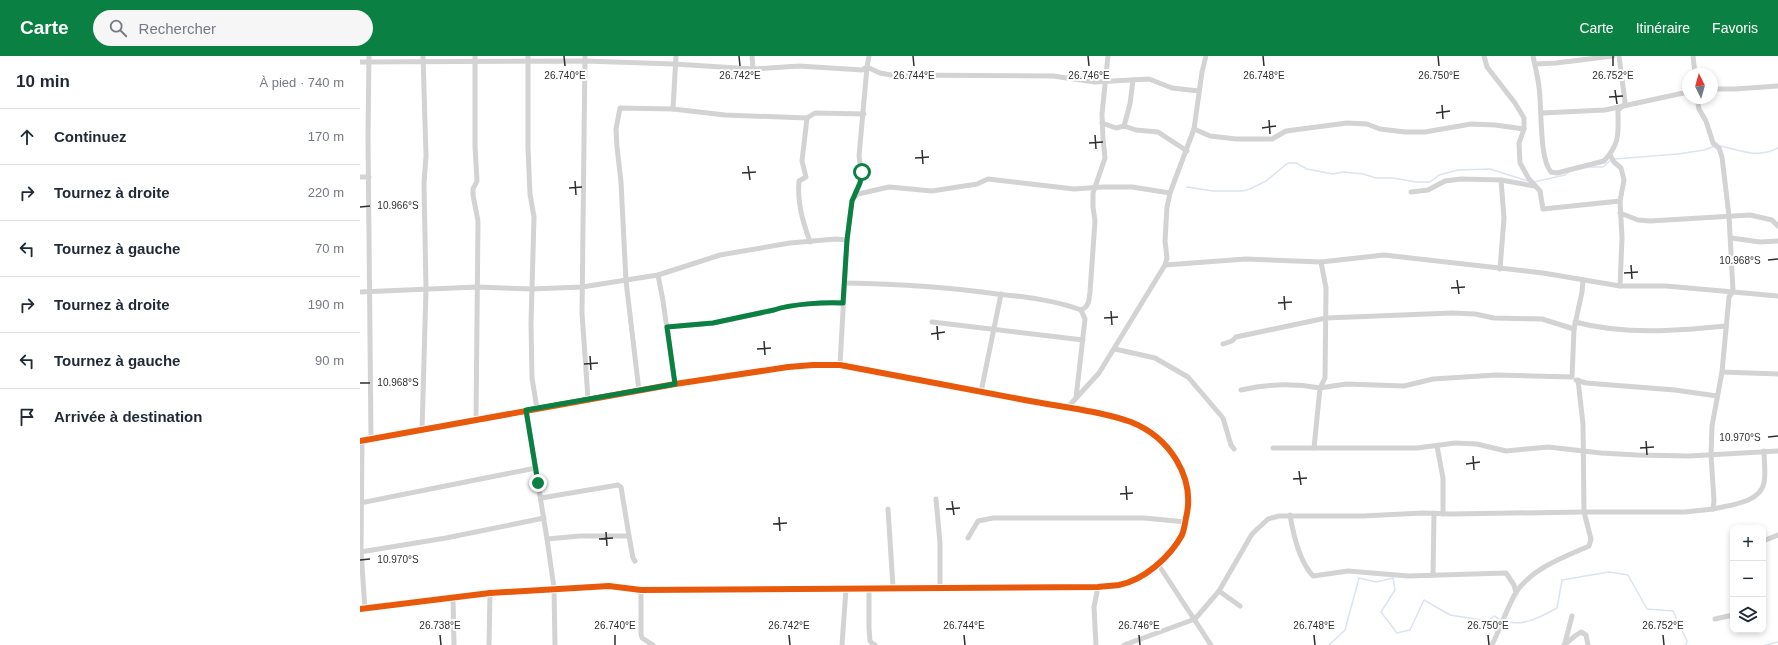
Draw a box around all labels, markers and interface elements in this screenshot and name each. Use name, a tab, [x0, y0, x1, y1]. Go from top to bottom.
search box	[93, 10, 373, 46]
text: Carte	[20, 17, 69, 38]
icon: search	[107, 17, 129, 39]
text: Rechercher	[139, 20, 216, 37]
text: Carte	[1579, 20, 1614, 36]
text: Itinéraire	[1636, 20, 1690, 36]
text: Favoris	[1712, 20, 1758, 36]
north arrow	[1682, 68, 1718, 104]
text: 26.740°E	[544, 70, 586, 81]
text: 26.742°E	[719, 70, 761, 81]
text: 26.744°E	[893, 70, 935, 81]
text: 26.746°E	[1068, 70, 1110, 81]
text: 26.748°E	[1243, 70, 1285, 81]
text: 26.750°E	[1418, 70, 1460, 81]
text: 26.752°E	[1592, 70, 1634, 81]
text: 10 min	[16, 72, 70, 91]
text: À pied · 740 m	[259, 75, 344, 90]
icon: ahead	[16, 126, 38, 148]
text: Continuez	[54, 128, 127, 145]
text: 170 m	[308, 129, 344, 144]
route start	[853, 163, 871, 181]
icon: right	[16, 182, 38, 204]
text: Tournez à droite	[54, 184, 170, 201]
text: 220 m	[308, 185, 344, 200]
text: 10.966°S	[377, 200, 419, 211]
icon: left	[16, 238, 38, 260]
text: Tournez à gauche	[54, 240, 180, 257]
text: 70 m	[315, 241, 344, 256]
text: 10.968°S	[1719, 255, 1761, 266]
icon: right	[16, 294, 38, 316]
text: Tournez à droite	[54, 296, 170, 313]
text: 190 m	[308, 297, 344, 312]
icon: left	[16, 350, 38, 372]
text: Tournez à gauche	[54, 352, 180, 369]
text: 90 m	[315, 353, 344, 368]
text: 10.968°S	[377, 377, 419, 388]
icon: arrive	[16, 406, 38, 428]
text: Arrivée à destination	[54, 408, 202, 425]
text: 10.970°S	[1719, 432, 1761, 443]
route end	[529, 474, 547, 492]
map controls	[1730, 525, 1766, 633]
button: +	[1730, 525, 1766, 561]
text: 10.970°S	[377, 554, 419, 565]
button: −	[1730, 561, 1766, 597]
button: layers	[1730, 597, 1766, 633]
text: 26.738°E	[419, 620, 461, 631]
text: 26.740°E	[594, 620, 636, 631]
text: 26.742°E	[768, 620, 810, 631]
text: 26.744°E	[943, 620, 985, 631]
text: 26.746°E	[1118, 620, 1160, 631]
text: 26.748°E	[1293, 620, 1335, 631]
text: 26.750°E	[1467, 620, 1509, 631]
text: 26.752°E	[1642, 620, 1684, 631]

